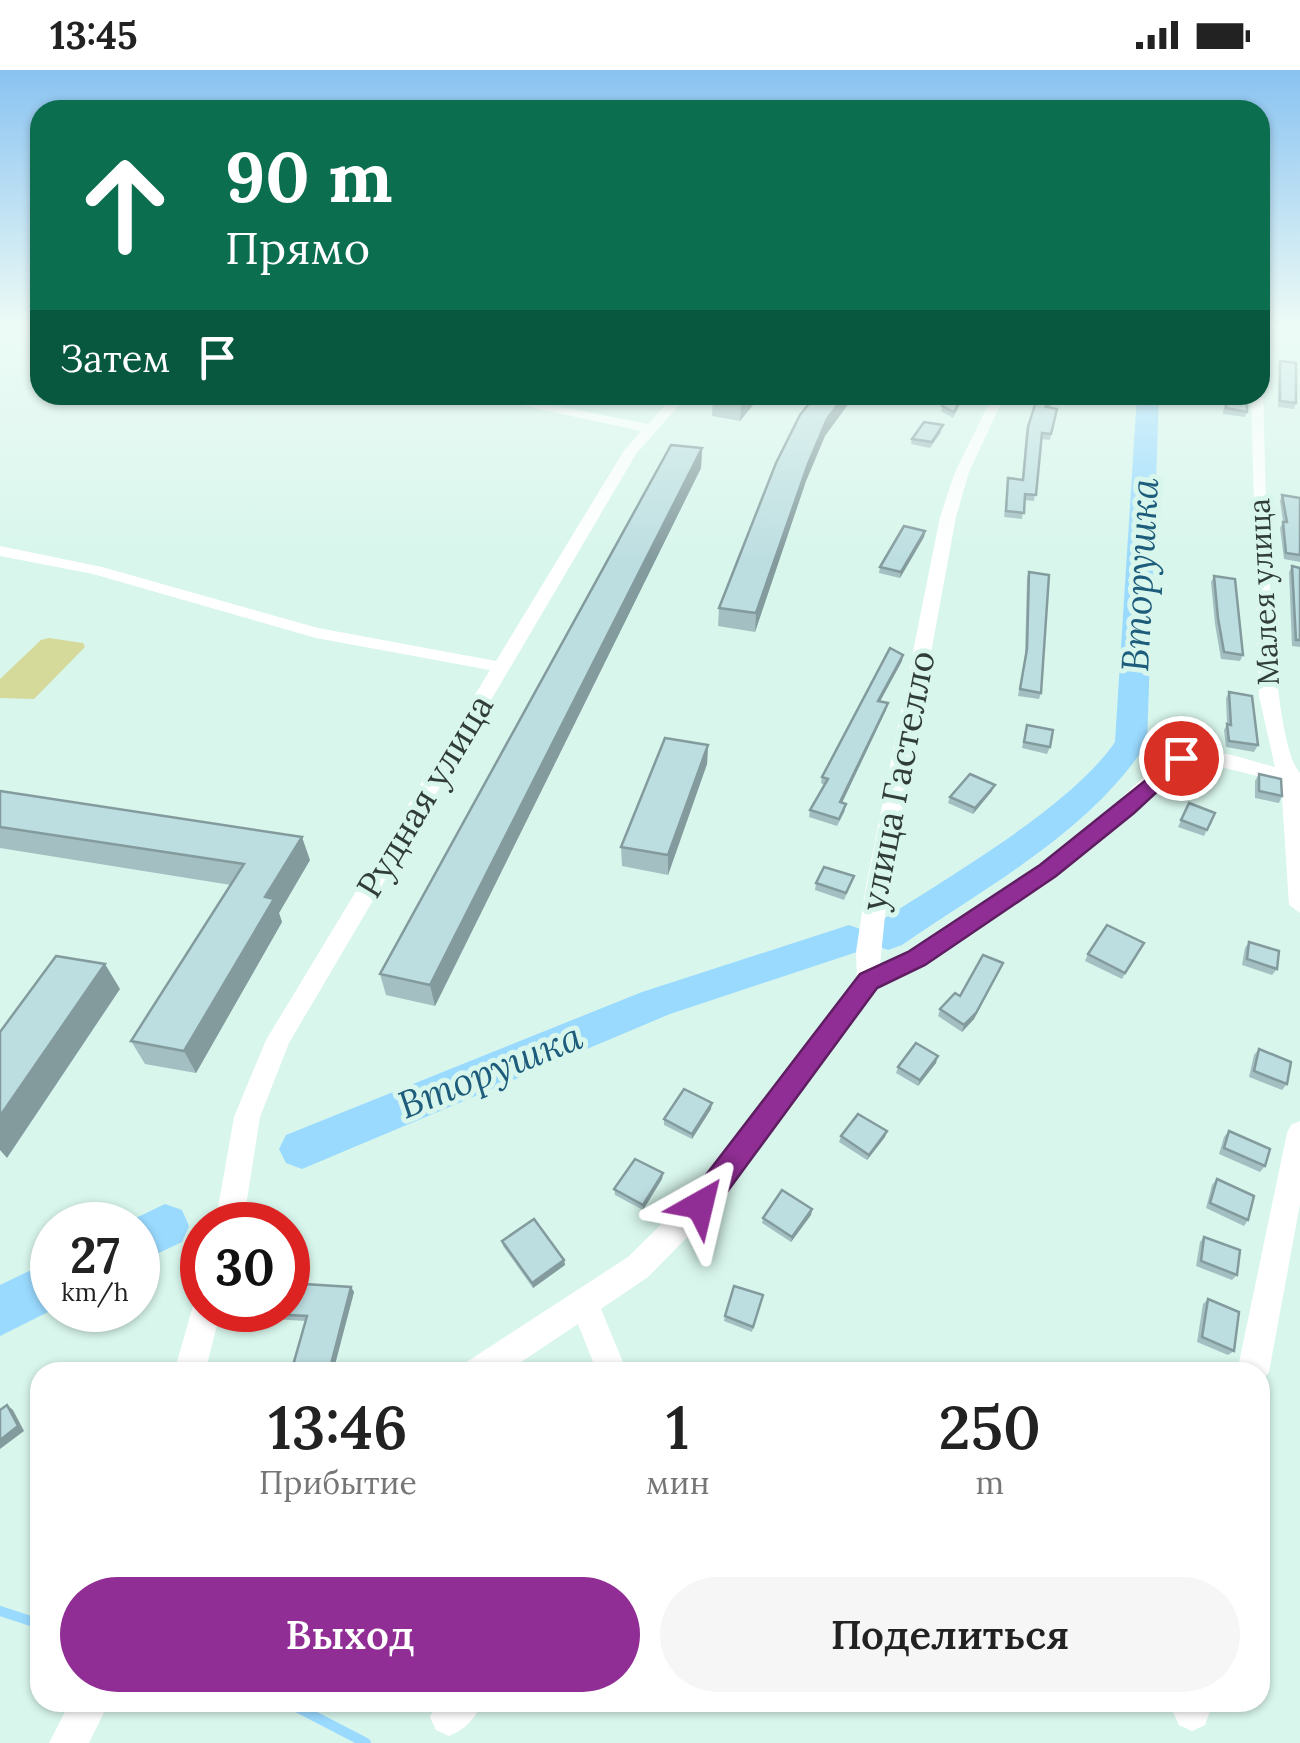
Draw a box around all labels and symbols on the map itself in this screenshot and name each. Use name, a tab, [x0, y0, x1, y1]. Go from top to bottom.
water label: Вторушка	[1110, 477, 1169, 673]
street label: Малея улица	[1239, 497, 1288, 687]
street label: улица Гастелло	[850, 647, 945, 915]
street label: Рудная улица	[346, 686, 503, 906]
pin	[1139, 716, 1224, 801]
water label: Вторушка	[391, 1011, 589, 1130]
position arrow	[648, 1153, 752, 1257]
speed limit sign: 30	[180, 1202, 310, 1332]

